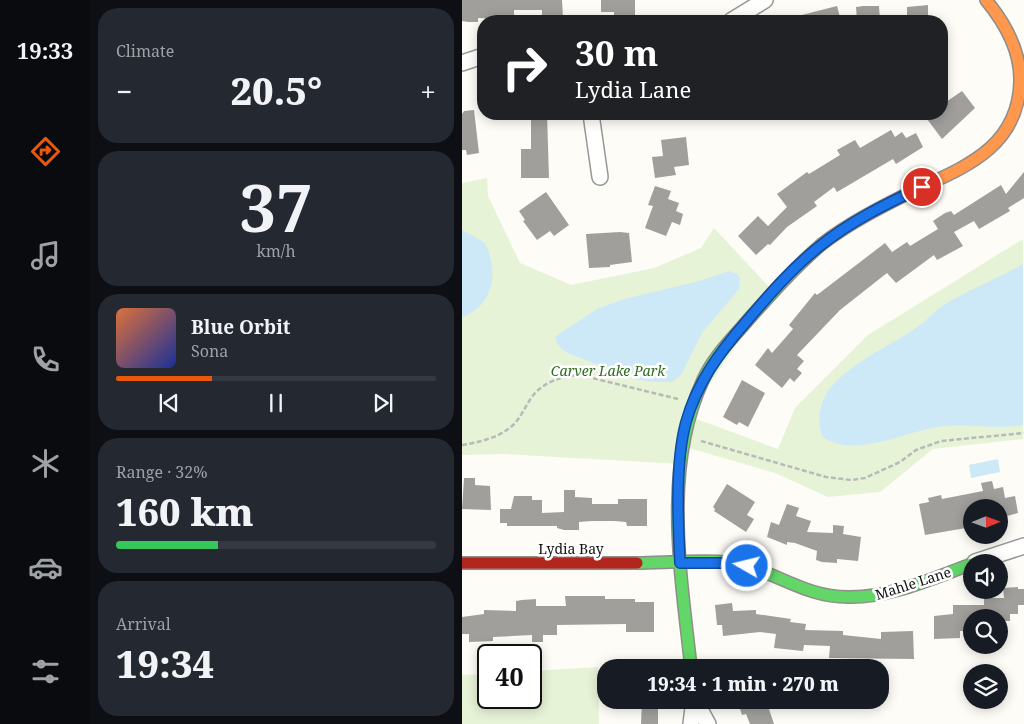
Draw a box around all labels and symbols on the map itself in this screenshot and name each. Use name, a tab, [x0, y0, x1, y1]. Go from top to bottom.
pin	[901, 166, 943, 208]
park label: Carver Lake Park	[551, 361, 666, 380]
north arrow	[963, 499, 1008, 544]
street label: Lydia Bay	[538, 539, 604, 558]
position arrow	[720, 539, 772, 591]
street label: Mahle Lane	[873, 562, 953, 604]
speed limit sign: 40	[477, 644, 542, 709]

